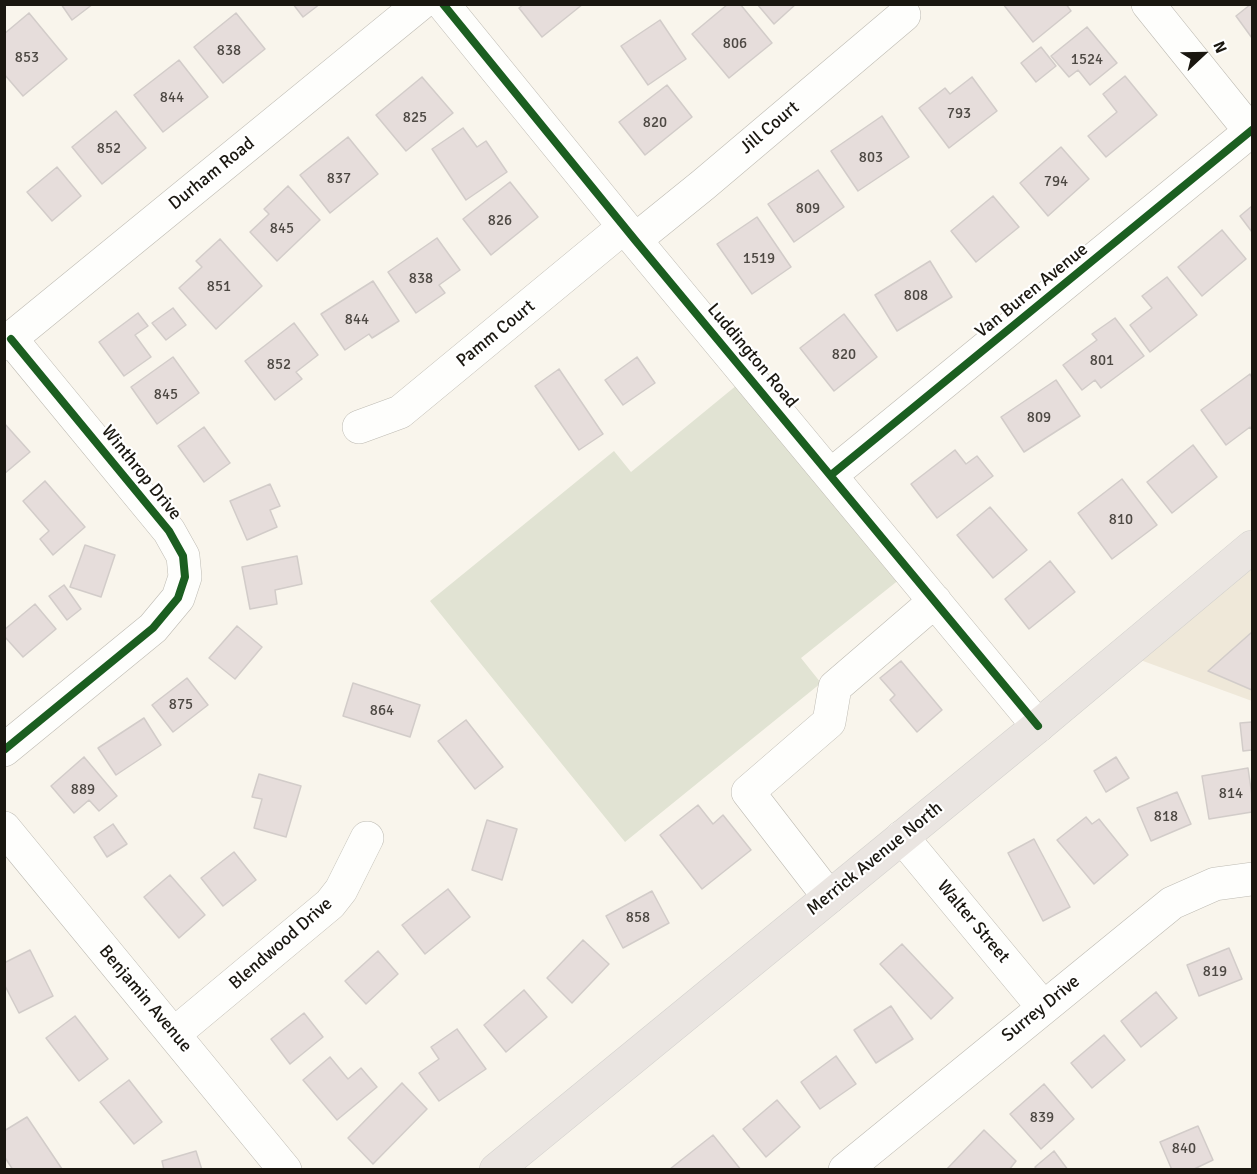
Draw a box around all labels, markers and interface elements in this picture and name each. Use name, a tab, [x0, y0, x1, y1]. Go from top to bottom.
north arrow	[1173, 24, 1233, 84]
house number: 806	[723, 35, 747, 53]
text: N	[1208, 38, 1231, 56]
house number: 838	[217, 42, 241, 60]
house number: 853	[15, 49, 39, 67]
house number: 1524	[1071, 51, 1103, 69]
house number: 844	[160, 89, 184, 107]
street label: Jill Court	[736, 97, 804, 159]
house number: 793	[947, 105, 971, 123]
house number: 825	[403, 109, 427, 127]
house number: 820	[643, 114, 667, 132]
street label: Durham Road	[165, 133, 259, 215]
house number: 852	[97, 140, 121, 158]
house number: 803	[859, 149, 883, 167]
house number: 837	[327, 170, 351, 188]
house number: 794	[1044, 173, 1068, 191]
house number: 809	[796, 200, 820, 218]
house number: 826	[488, 212, 512, 230]
house number: 845	[270, 220, 294, 238]
street label: Van Buren Avenue	[971, 239, 1093, 343]
house number: 1519	[743, 250, 775, 268]
house number: 838	[409, 270, 433, 288]
house number: 851	[207, 278, 231, 296]
house number: 808	[904, 287, 928, 305]
street label: Pamm Court	[452, 296, 540, 372]
street label: Luddington Road	[702, 299, 802, 413]
house number: 844	[345, 311, 369, 329]
house number: 820	[832, 346, 856, 364]
house number: 801	[1090, 352, 1114, 370]
house number: 852	[267, 356, 291, 374]
house number: 845	[154, 386, 178, 404]
house number: 809	[1027, 409, 1051, 427]
street label: Winthrop Drive	[96, 421, 186, 525]
house number: 810	[1109, 511, 1133, 529]
house number: 875	[169, 696, 193, 714]
house number: 864	[370, 702, 394, 720]
house number: 889	[71, 781, 95, 799]
house number: 814	[1219, 785, 1243, 803]
street label: Merrick Avenue North	[803, 798, 947, 920]
house number: 818	[1154, 808, 1178, 826]
street label: Walter Street	[932, 876, 1014, 968]
street label: Blendwood Drive	[225, 893, 337, 995]
house number: 858	[626, 909, 650, 927]
street label: Benjamin Avenue	[94, 941, 196, 1057]
house number: 819	[1203, 963, 1227, 981]
street label: Surrey Drive	[998, 971, 1084, 1047]
house number: 839	[1030, 1109, 1054, 1127]
house number: 840	[1172, 1140, 1196, 1158]

